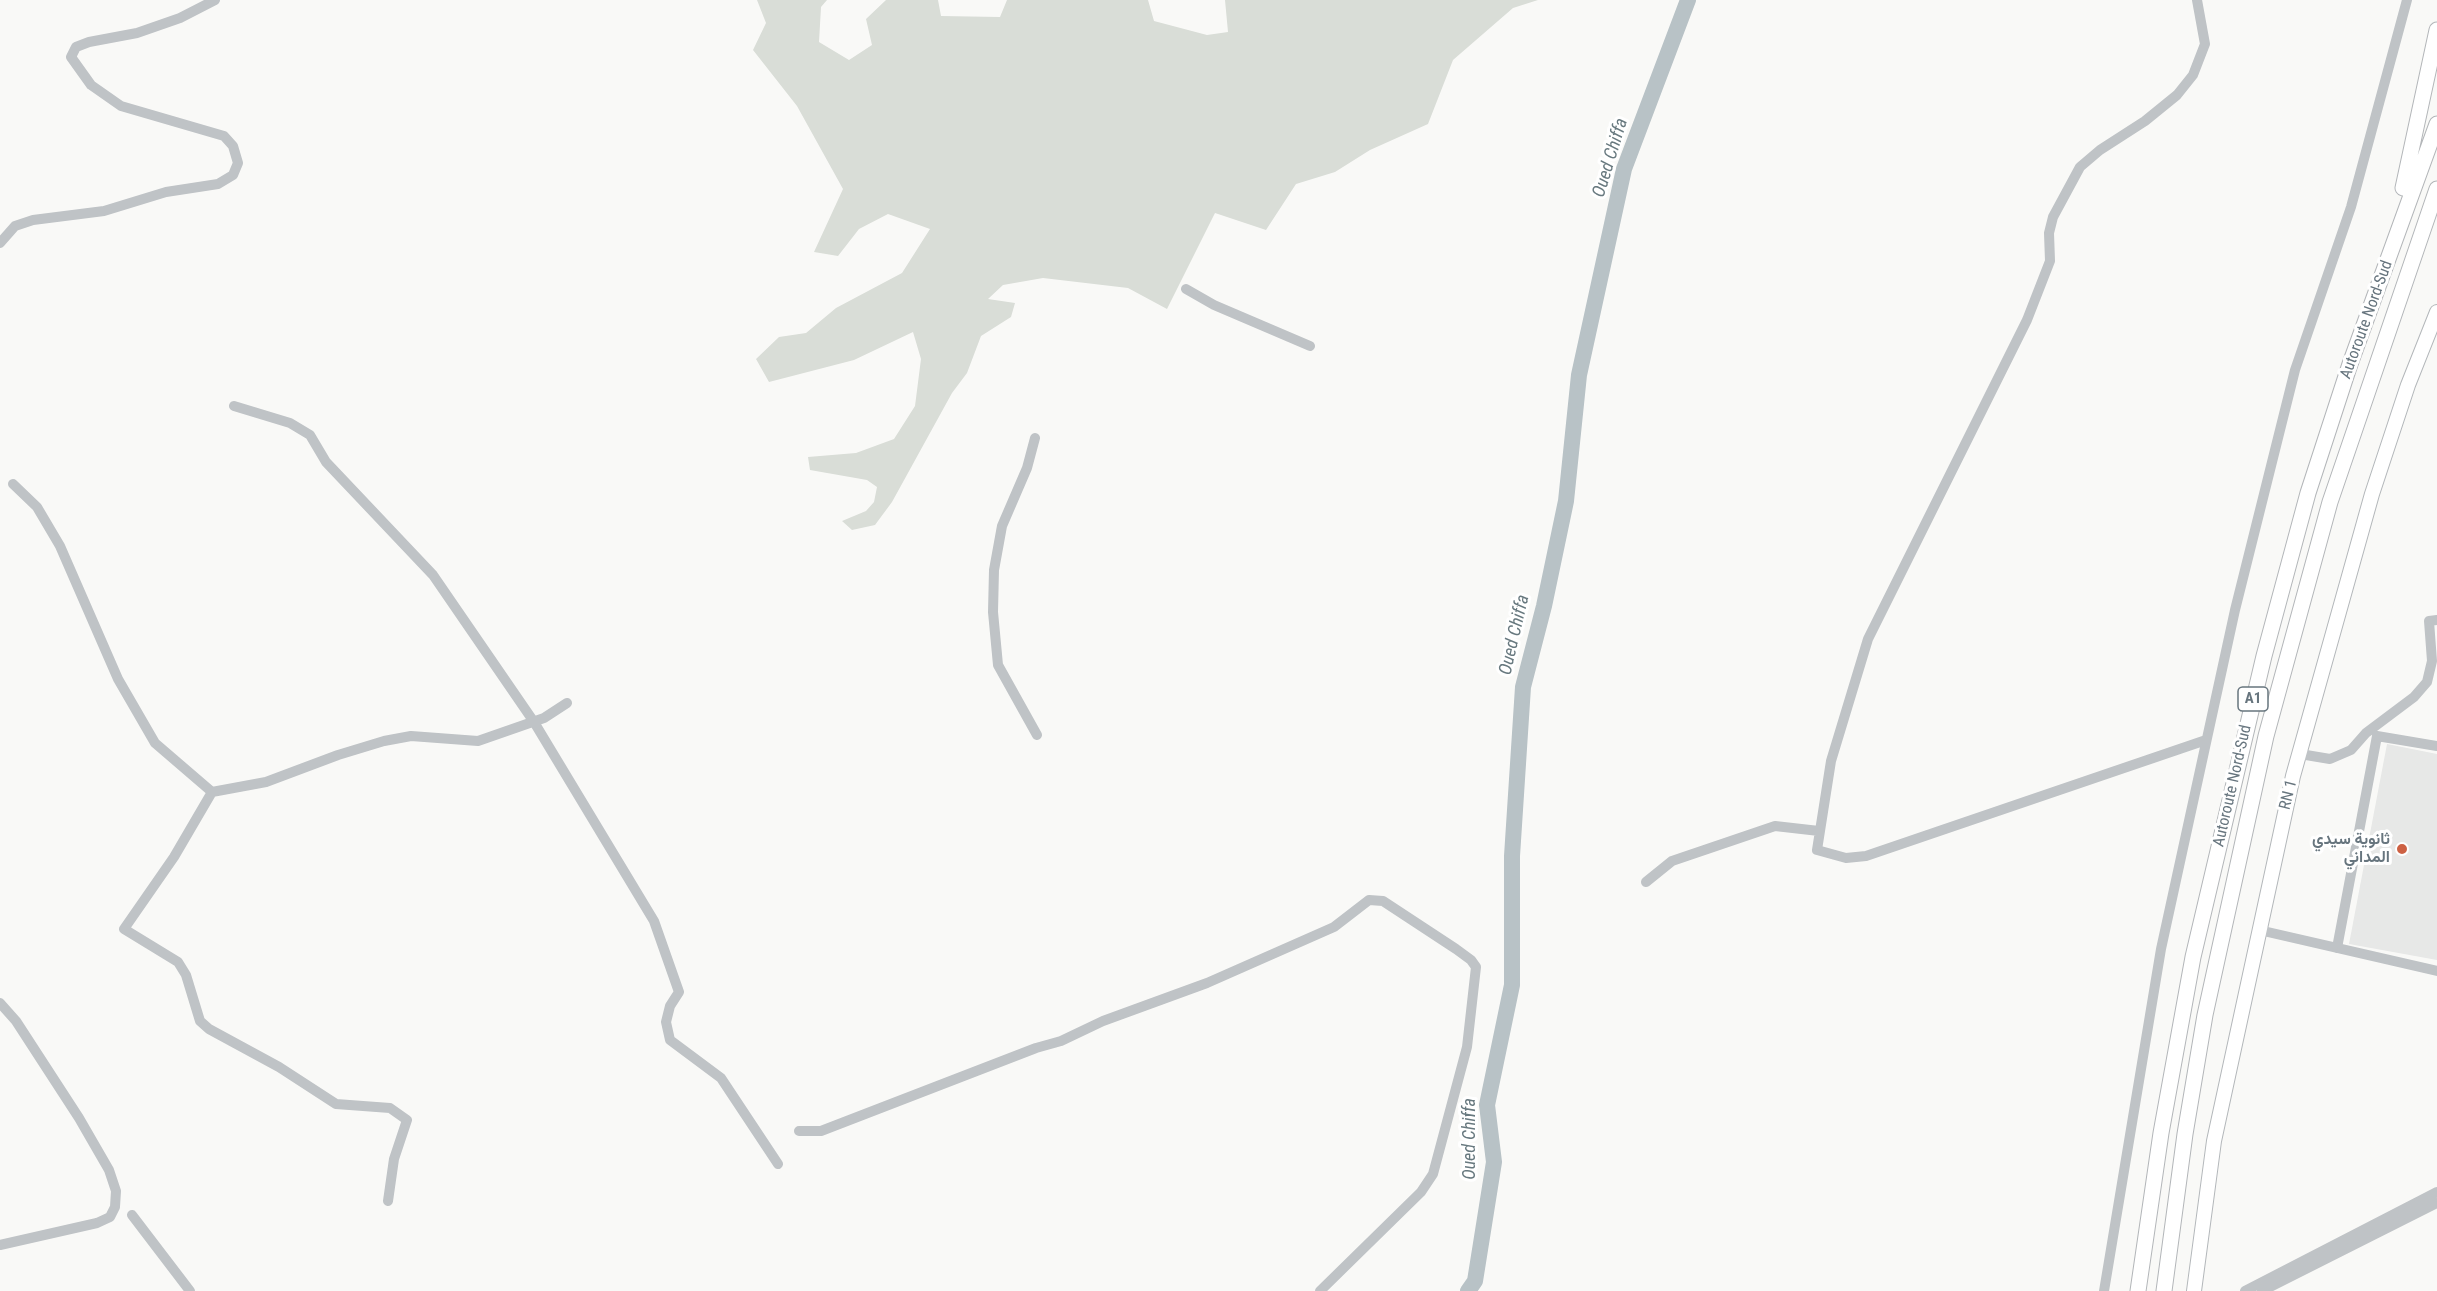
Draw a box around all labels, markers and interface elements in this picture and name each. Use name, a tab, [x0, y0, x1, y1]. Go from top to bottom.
water label: Oued Chiffa	[1589, 116, 1633, 200]
street label: Autoroute Nord-Sud	[2337, 258, 2397, 382]
water label: Oued Chiffa	[1495, 593, 1535, 677]
road number: A1	[2238, 687, 2268, 711]
street label: Autoroute Nord-Sud	[2210, 723, 2256, 849]
street label: RN 1	[2276, 778, 2302, 812]
place label: ثانوية سيدي المداني	[2312, 830, 2390, 868]
marker: ثانوية سيدي المداني	[2395, 842, 2409, 856]
water label: Oued Chiffa	[1459, 1098, 1481, 1180]

